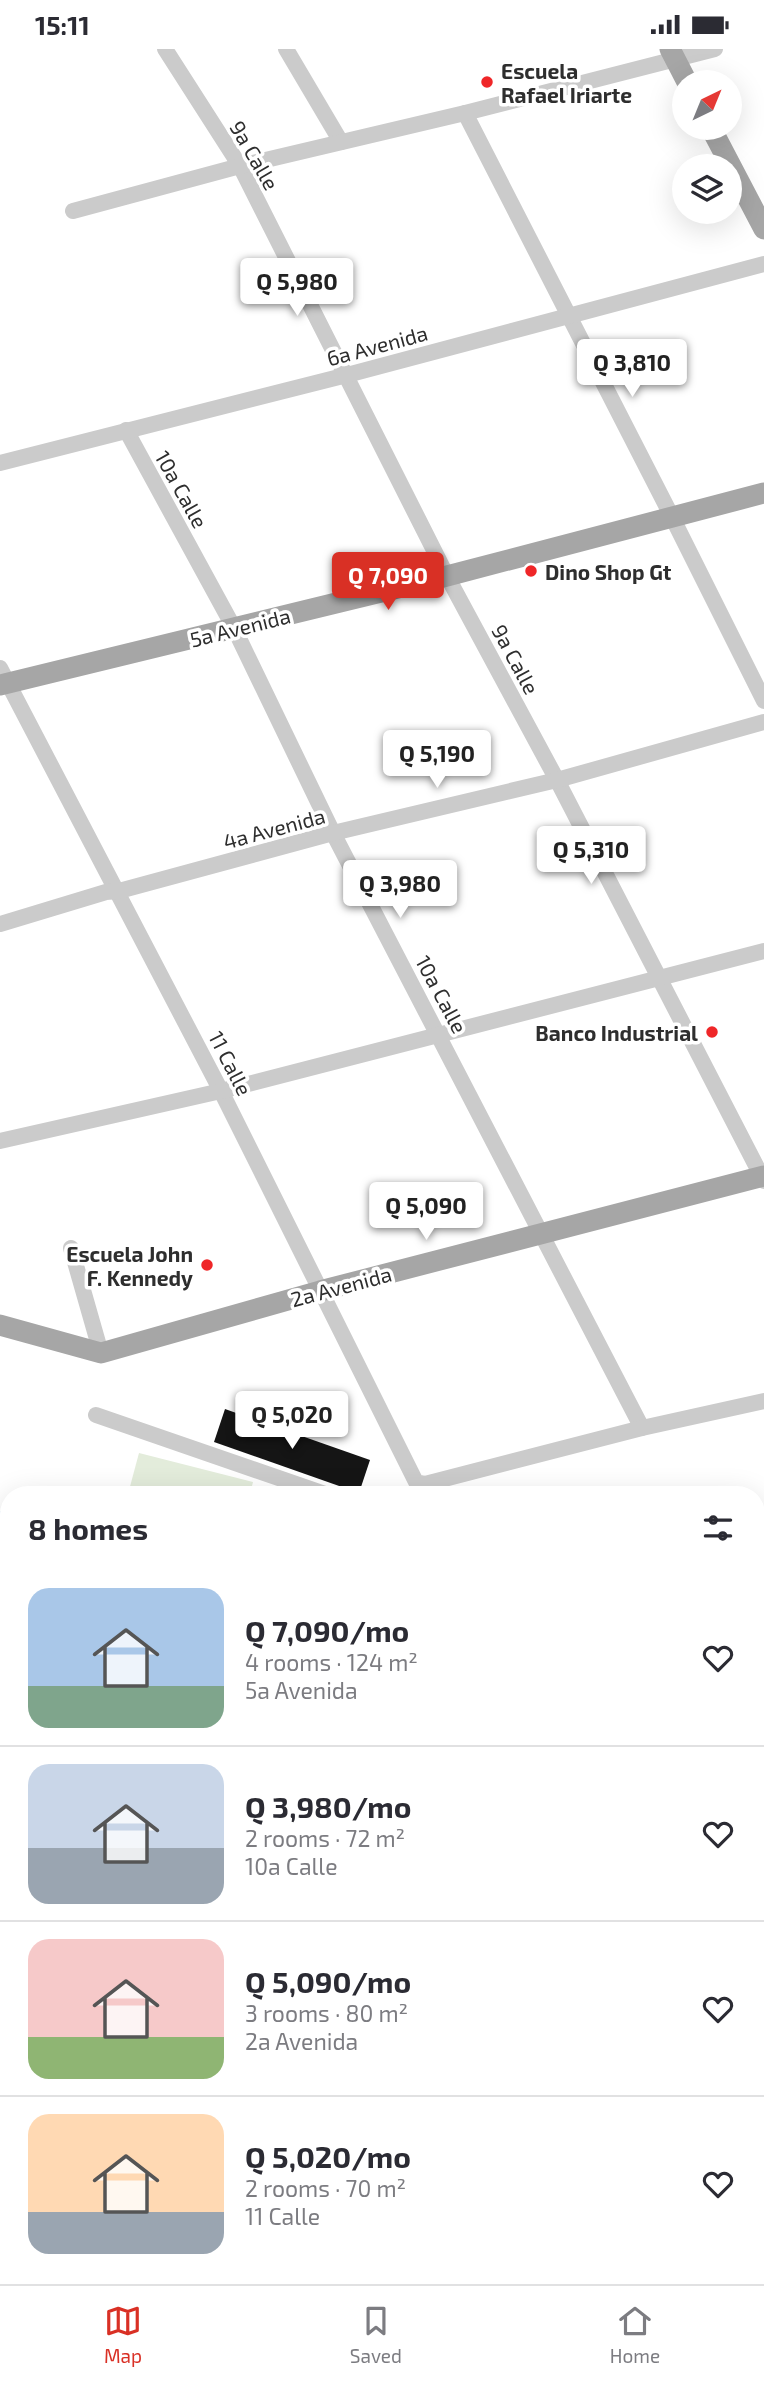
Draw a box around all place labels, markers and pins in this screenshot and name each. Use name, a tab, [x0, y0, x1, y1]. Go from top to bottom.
place label: Escuela Rafael Iriarte	[501, 58, 632, 107]
marker: Escuela Rafael Iriarte	[479, 74, 495, 90]
pin: Q 5,980	[232, 259, 362, 318]
pin: Q 3,810	[567, 339, 697, 399]
pin: Q 7,090	[323, 553, 453, 612]
place label: Dino Shop Gt	[545, 559, 672, 584]
marker: Dino Shop Gt	[523, 563, 539, 579]
pin: Q 5,190	[372, 731, 502, 790]
pin: Q 5,310	[526, 827, 656, 886]
pin: Q 3,980	[335, 861, 465, 920]
place label: Banco Industrial	[535, 1020, 698, 1045]
marker: Banco Industrial	[704, 1024, 720, 1040]
pin: Q 5,090	[361, 1183, 491, 1242]
place label: Escuela John F. Kennedy	[66, 1241, 193, 1291]
marker: Escuela John F. Kennedy	[199, 1257, 215, 1273]
pin: Q 5,020	[227, 1391, 357, 1451]

